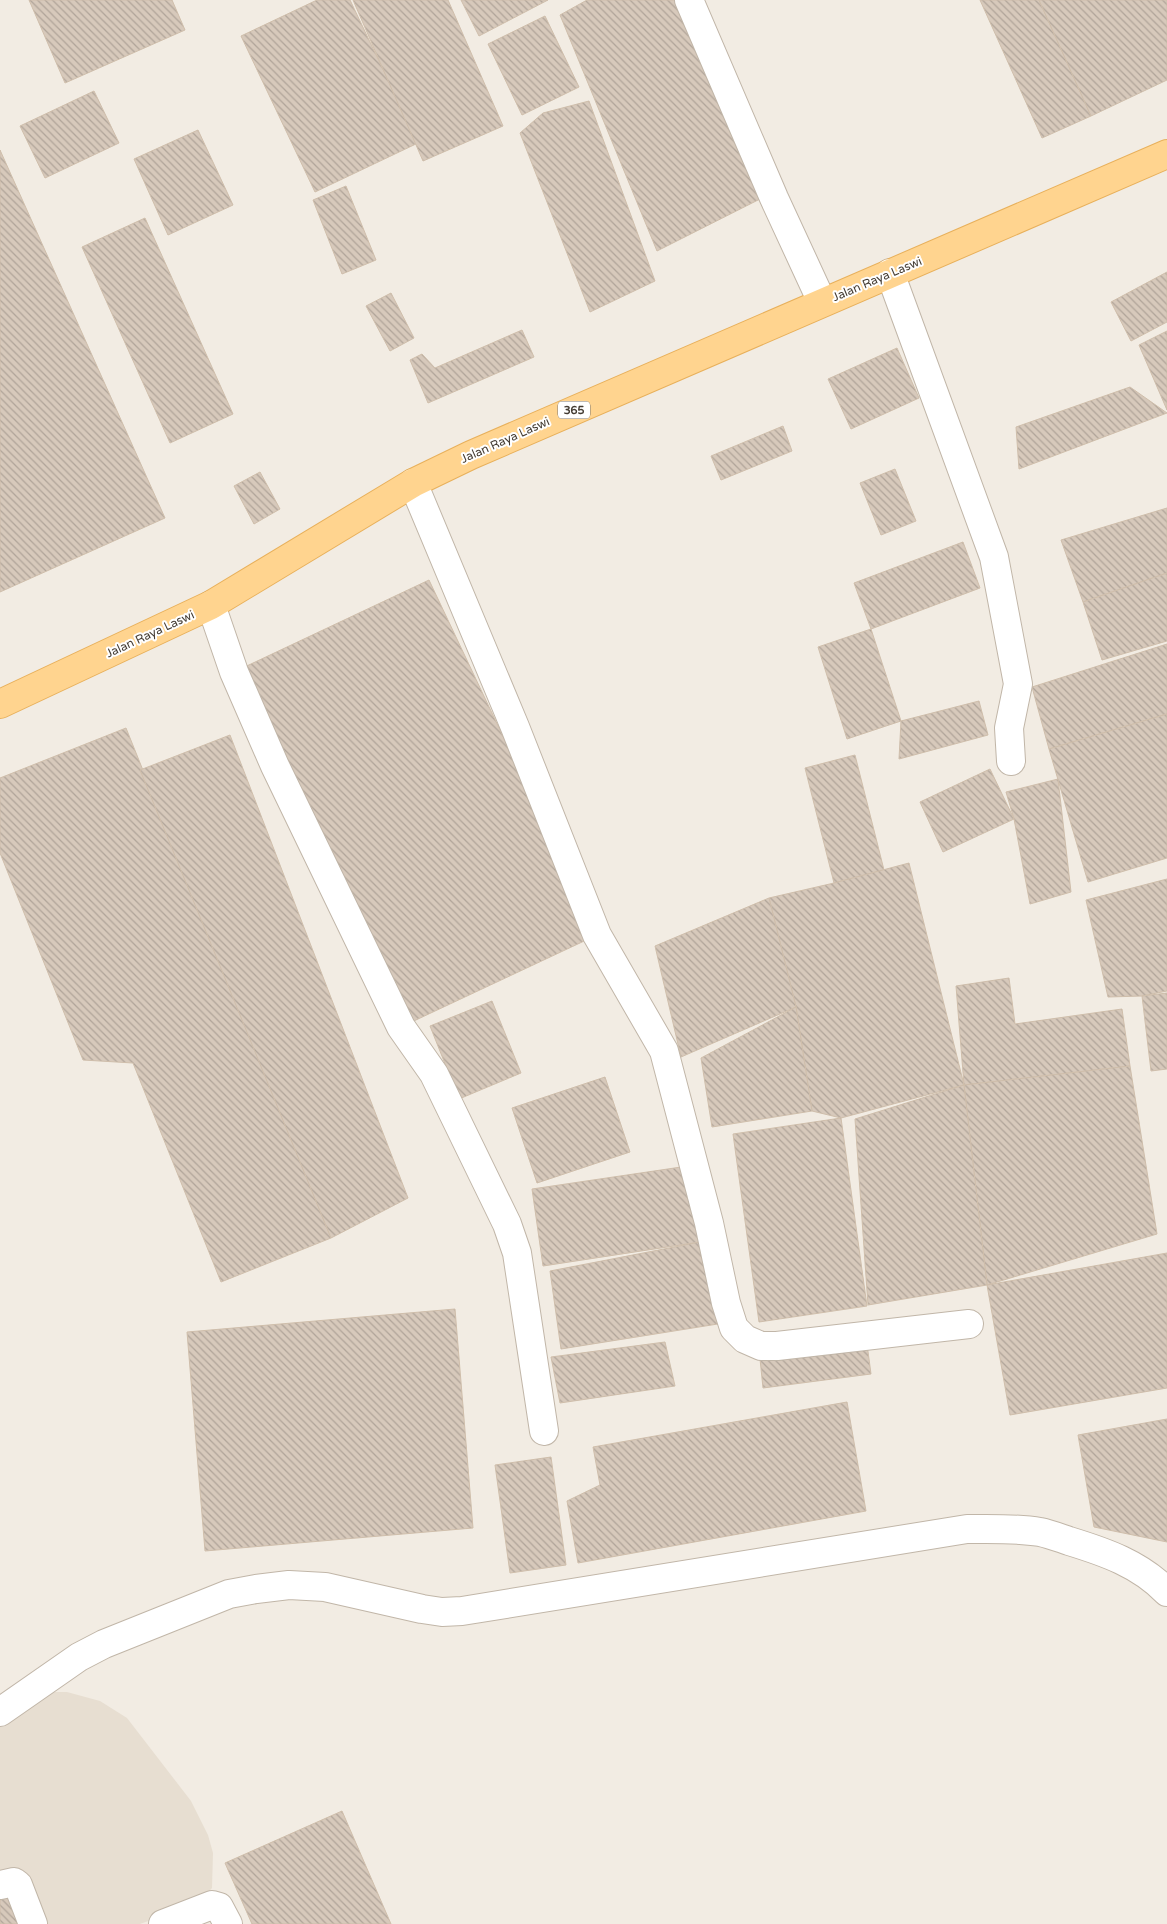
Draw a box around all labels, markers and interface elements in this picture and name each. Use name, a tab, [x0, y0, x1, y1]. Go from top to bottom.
street label: Jalan Raya Laswi	[830, 254, 924, 304]
road number: 365	[558, 402, 590, 418]
street label: Jalan Raya Laswi	[458, 414, 552, 466]
street label: Jalan Raya Laswi	[104, 607, 196, 661]

